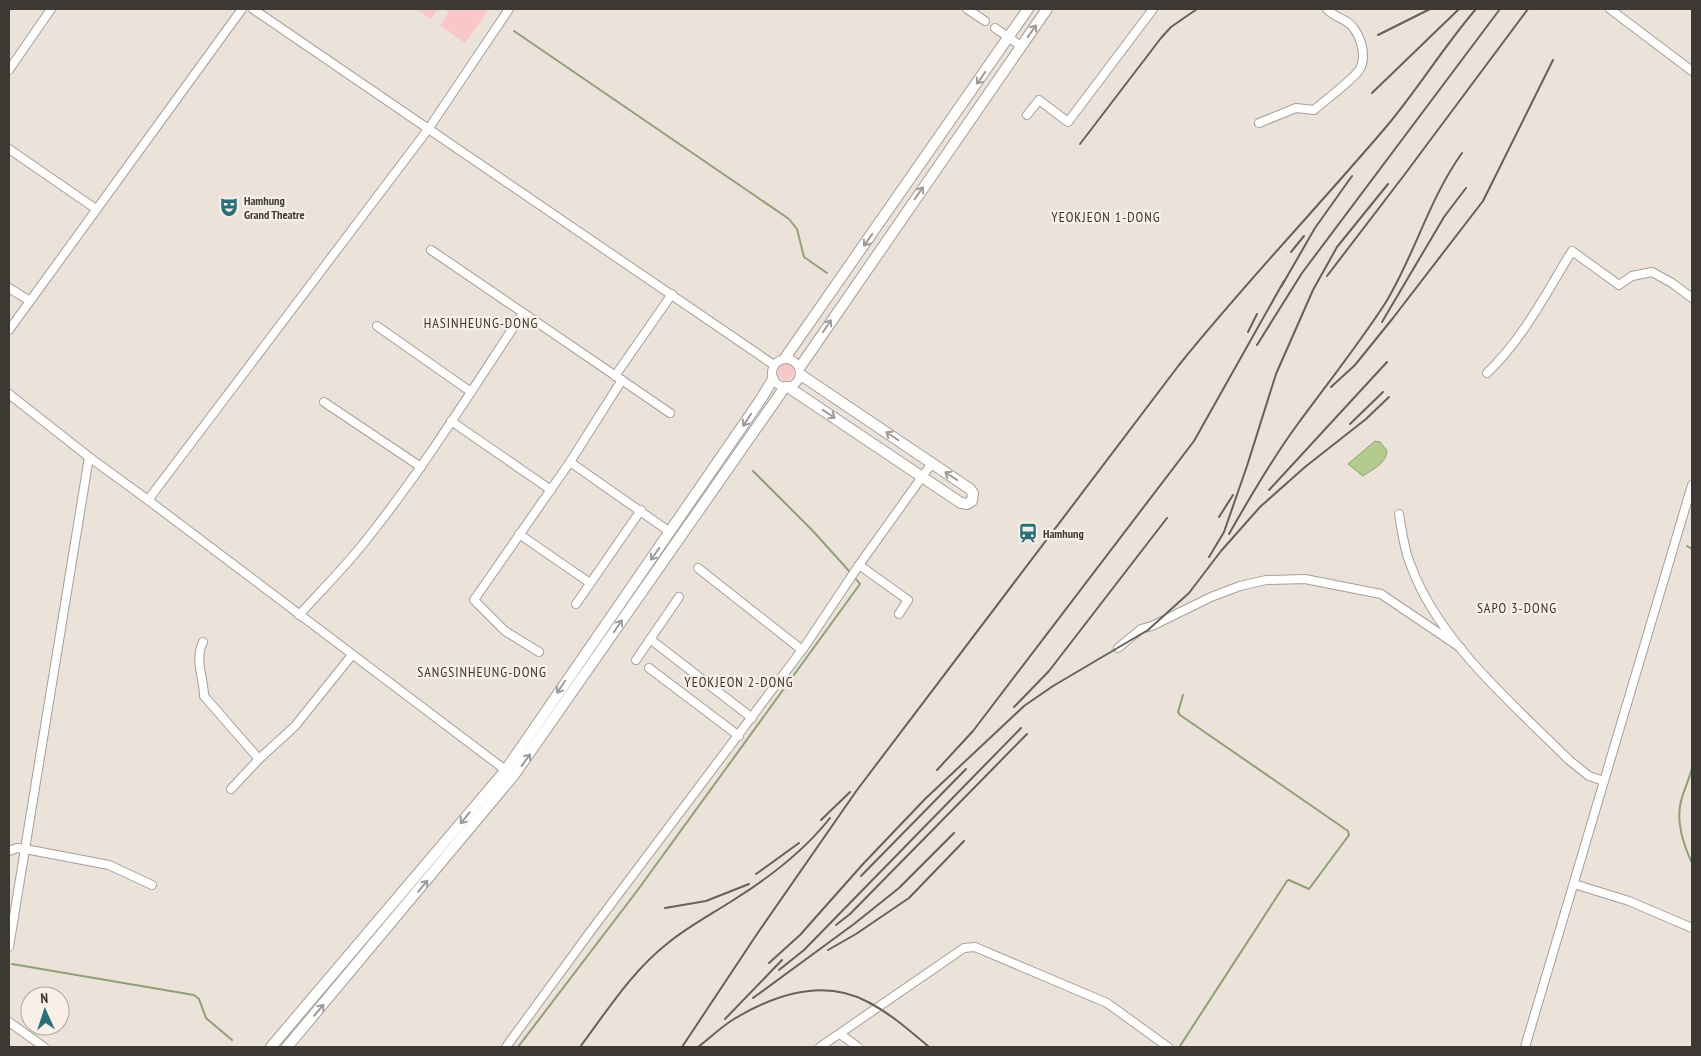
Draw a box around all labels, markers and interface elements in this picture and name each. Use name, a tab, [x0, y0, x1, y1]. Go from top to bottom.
one-way arrow	[1027, 24, 1037, 38]
one-way arrow	[976, 71, 986, 85]
one-way arrow	[914, 186, 924, 200]
place label: Hamhung Grand Theatre	[244, 193, 305, 222]
theatre icon: Hamhung Grand Theatre	[218, 196, 240, 218]
district label: YEOKJEON 1-DONG	[1051, 208, 1161, 226]
one-way arrow	[863, 233, 873, 247]
district label: HASINHEUNG-DONG	[424, 314, 538, 332]
one-way arrow	[822, 320, 832, 334]
one-way arrow	[822, 409, 836, 419]
one-way arrow	[742, 413, 752, 427]
one-way arrow	[885, 431, 899, 441]
one-way arrow	[944, 471, 958, 481]
station icon: Hamhung	[1017, 522, 1039, 544]
place label: Hamhung	[1043, 526, 1084, 541]
one-way arrow	[650, 547, 660, 561]
district label: SAPO 3-DONG	[1477, 599, 1557, 617]
one-way arrow	[613, 619, 623, 633]
district label: SANGSINHEUNG-DONG	[417, 663, 547, 681]
district label: YEOKJEON 2-DONG	[684, 673, 794, 691]
one-way arrow	[556, 680, 566, 694]
one-way arrow	[521, 753, 531, 767]
one-way arrow	[459, 811, 470, 824]
one-way arrow	[418, 879, 429, 892]
north arrow	[20, 986, 70, 1036]
text: N	[40, 989, 49, 1007]
one-way arrow	[313, 1004, 324, 1017]

